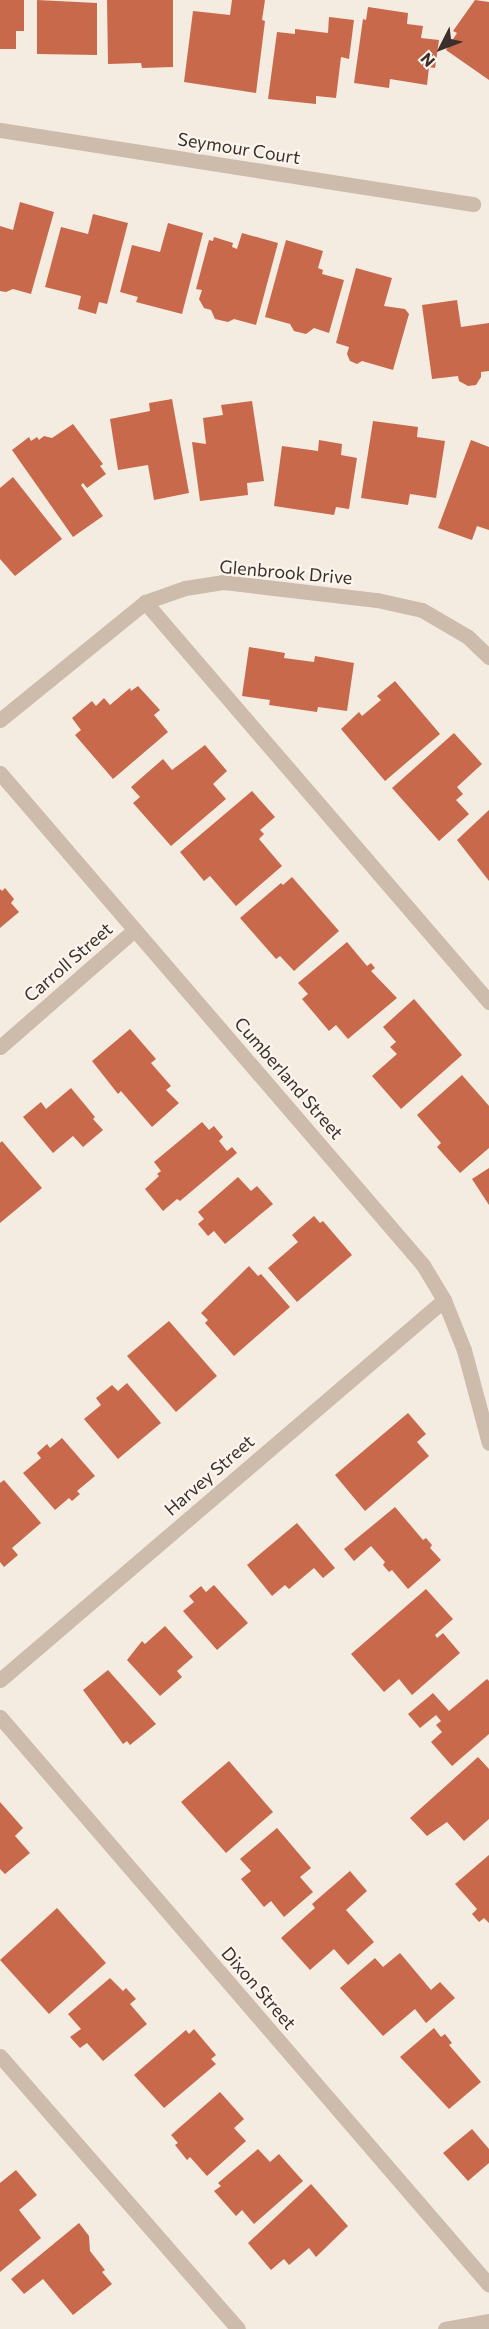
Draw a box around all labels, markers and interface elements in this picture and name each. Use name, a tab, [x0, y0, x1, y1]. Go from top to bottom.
north arrow	[411, 18, 471, 78]
text: N	[416, 50, 438, 71]
street label: Seymour Court	[176, 128, 302, 168]
street label: Glenbrook Drive	[219, 555, 353, 589]
street label: Carroll Street	[19, 918, 117, 1006]
street label: Cumberland Street	[230, 1013, 348, 1143]
street label: Harvey Street	[160, 1430, 258, 1520]
street label: Dixon Street	[217, 1942, 301, 2034]

